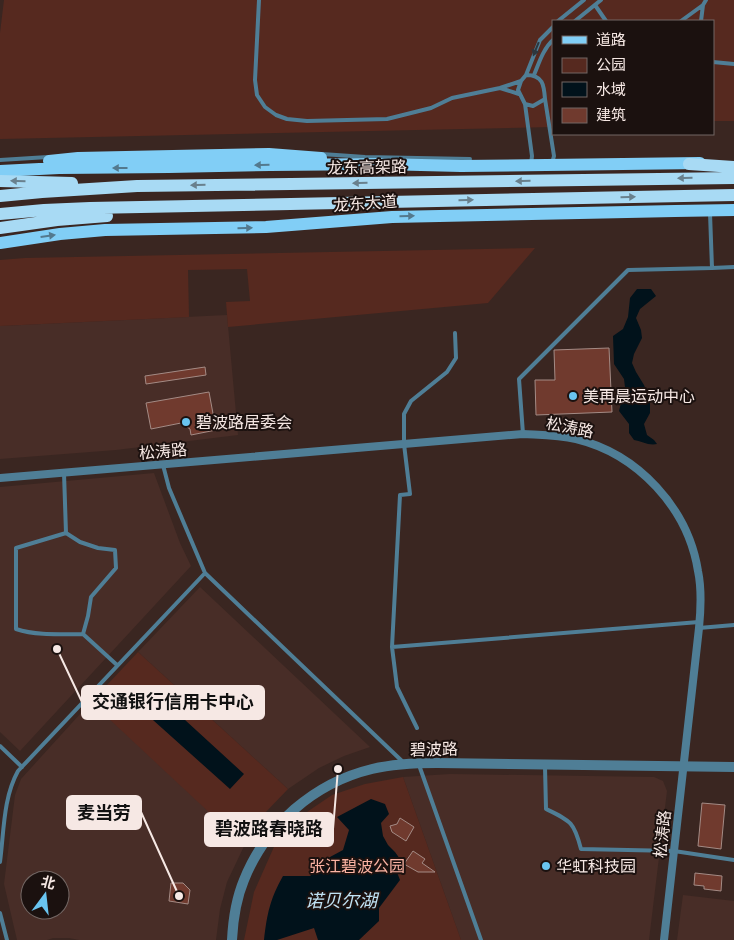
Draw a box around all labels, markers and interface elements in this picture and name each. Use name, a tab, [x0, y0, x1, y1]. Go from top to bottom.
legend	[552, 20, 714, 135]
text: 道路	[596, 29, 626, 50]
one-way arrow	[532, 42, 540, 56]
text: 公园	[596, 54, 626, 75]
text: 水域	[596, 79, 626, 100]
text: 建筑	[596, 104, 626, 125]
street label: 龙东高架路	[327, 155, 407, 179]
one-way arrow	[254, 161, 270, 169]
one-way arrow	[112, 164, 128, 172]
one-way arrow	[677, 174, 693, 182]
one-way arrow	[10, 177, 26, 185]
one-way arrow	[515, 177, 531, 185]
one-way arrow	[352, 179, 368, 187]
one-way arrow	[190, 182, 206, 190]
street label: 龙东大道	[332, 190, 398, 216]
one-way arrow	[620, 193, 636, 201]
one-way arrow	[458, 196, 474, 204]
one-way arrow	[400, 212, 416, 220]
one-way arrow	[238, 224, 254, 232]
one-way arrow	[40, 232, 56, 240]
place label: 美再晨运动中心	[583, 385, 695, 407]
marker: 美再晨运动中心	[567, 390, 579, 402]
place label: 碧波路居委会	[196, 411, 292, 433]
street label: 松涛路	[544, 412, 596, 442]
marker: 碧波路居委会	[180, 416, 192, 428]
street label: 松涛路	[138, 438, 188, 464]
callout: 交通银行信用卡中心	[82, 686, 264, 719]
text: 交通银行信用卡中心	[92, 689, 254, 714]
street label: 碧波路	[410, 738, 458, 760]
callout: 麦当劳	[67, 796, 141, 829]
text: 麦当劳	[77, 800, 131, 825]
street label: 松涛路	[649, 809, 675, 859]
callout: 碧波路春晓路	[205, 813, 333, 846]
text: 碧波路春晓路	[215, 816, 323, 841]
park label: 张江碧波公园	[309, 855, 405, 877]
place label: 华虹科技园	[556, 855, 636, 877]
marker: 华虹科技园	[540, 860, 552, 872]
north arrow	[20, 870, 70, 920]
text: 北	[39, 872, 57, 893]
water label: 诺贝尔湖	[305, 888, 380, 913]

